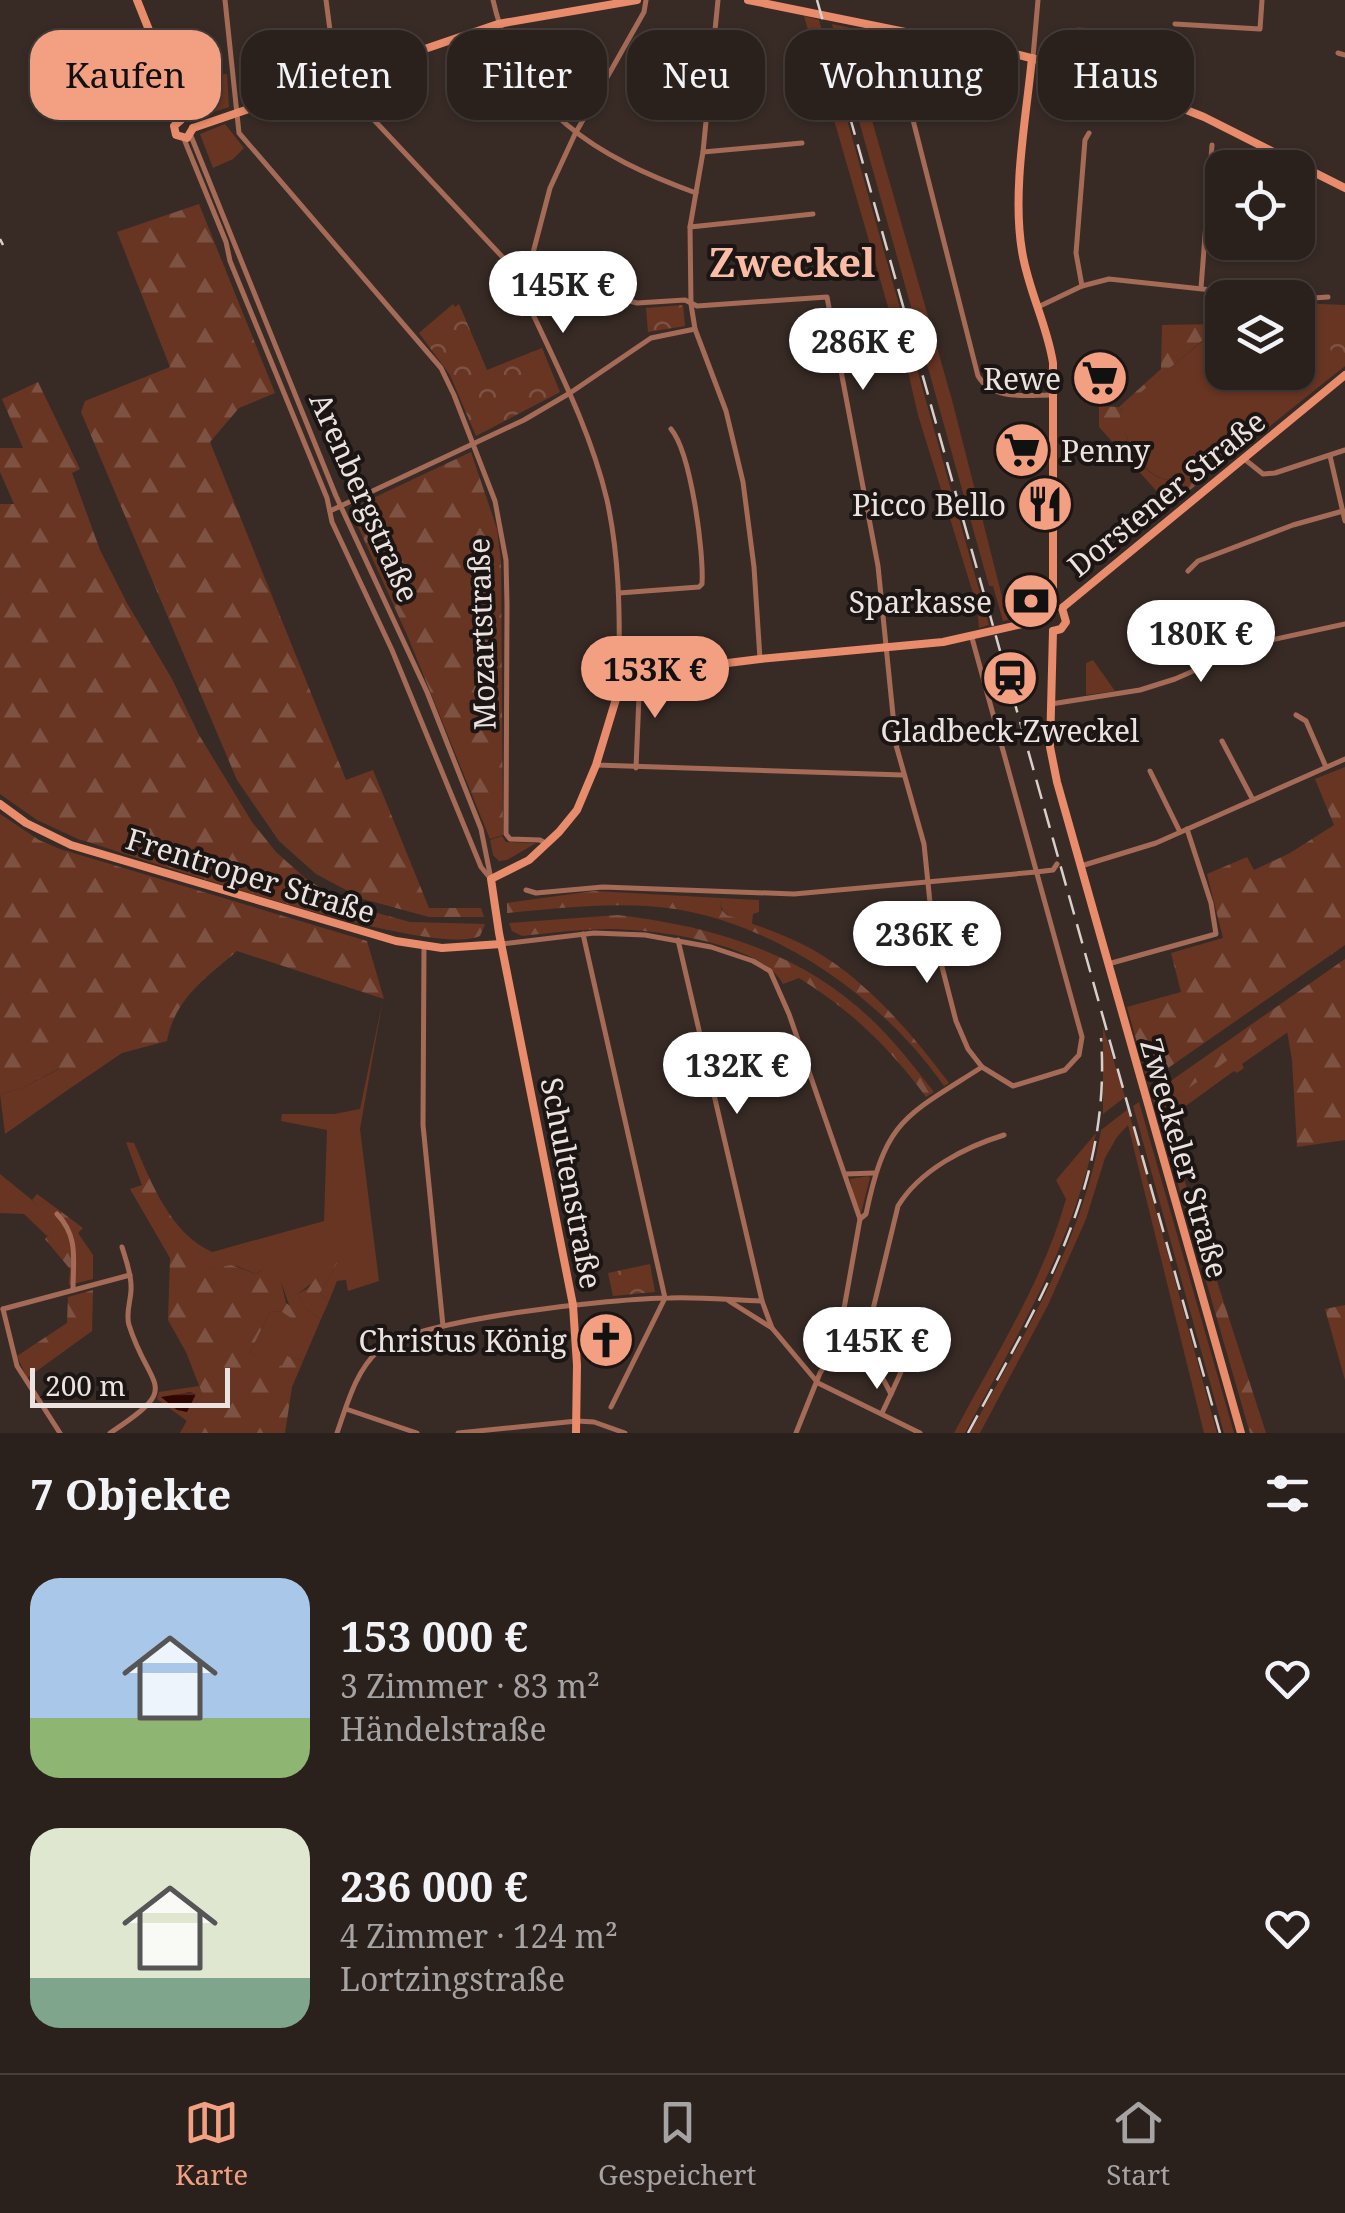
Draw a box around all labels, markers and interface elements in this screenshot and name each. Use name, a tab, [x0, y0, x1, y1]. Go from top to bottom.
chip: Kaufen	[30, 30, 221, 120]
chip: Mieten	[241, 30, 427, 120]
chip: Filter	[447, 30, 607, 120]
chip: Neu	[627, 30, 765, 120]
chip: Wohnung	[785, 30, 1018, 120]
chip: Haus	[1038, 30, 1194, 120]
map controls	[1205, 150, 1315, 390]
button: locate	[1205, 150, 1315, 260]
district label: Zweckel	[709, 234, 875, 289]
pin: 145K €	[482, 251, 644, 336]
text: 145K €	[511, 262, 615, 305]
button: layers	[1205, 280, 1315, 390]
pin: 286K €	[782, 308, 944, 393]
text: 286K €	[811, 319, 915, 362]
supermarket icon: Rewe	[1070, 348, 1130, 408]
place label: Rewe	[983, 358, 1061, 399]
street label: Arenbergstraße	[300, 386, 430, 608]
street label: Dorstener Straße	[1058, 400, 1274, 586]
supermarket icon: Penny	[992, 420, 1052, 480]
place label: Penny	[1061, 430, 1150, 471]
restaurant icon: Picco Bello	[1015, 474, 1075, 534]
place label: Picco Bello	[852, 484, 1006, 525]
street label: Mozartstraße	[457, 537, 505, 731]
bank icon: Sparkasse	[1001, 571, 1061, 631]
place label: Sparkasse	[849, 581, 992, 622]
pin: 180K €	[1120, 600, 1282, 685]
text: 180K €	[1149, 611, 1253, 654]
pin: 153K €	[574, 636, 736, 721]
text: 153K €	[603, 647, 707, 690]
station icon: Gladbeck-Zweckel	[980, 648, 1040, 708]
place label: Gladbeck-Zweckel	[881, 710, 1139, 751]
street label: Frentroper Straße	[121, 818, 381, 932]
pin: 236K €	[846, 901, 1008, 986]
text: 236K €	[875, 912, 979, 955]
pin: 132K €	[656, 1032, 818, 1117]
street label: Zweckeler Straße	[1131, 1033, 1239, 1283]
text: 132K €	[685, 1043, 789, 1086]
street label: Schultenstraße	[531, 1074, 613, 1292]
pin: 145K €	[796, 1307, 958, 1392]
church icon: Christus König	[576, 1310, 636, 1370]
text: 145K €	[825, 1318, 929, 1361]
place label: Christus König	[359, 1320, 567, 1361]
scale bar	[30, 1363, 230, 1408]
text: 200 m	[45, 1366, 126, 1404]
text: 7 Objekte	[30, 1465, 231, 1522]
icon: filters	[1260, 1466, 1315, 1521]
text: 153 000 €	[340, 1607, 528, 1664]
icon: home	[110, 1618, 230, 1738]
icon: heart	[1260, 1651, 1315, 1706]
text: 3 Zimmer · 83 m²	[340, 1664, 600, 1707]
text: Händelstraße	[340, 1707, 547, 1750]
text: 236 000 €	[340, 1857, 528, 1914]
icon: home	[110, 1868, 230, 1988]
icon: heart	[1260, 1901, 1315, 1956]
text: 4 Zimmer · 124 m²	[340, 1914, 618, 1957]
text: Lortzingstraße	[340, 1957, 565, 2000]
tab: Karte	[175, 2095, 248, 2193]
tab: Gespeichert	[598, 2095, 756, 2193]
tab: Start	[1106, 2095, 1170, 2193]

